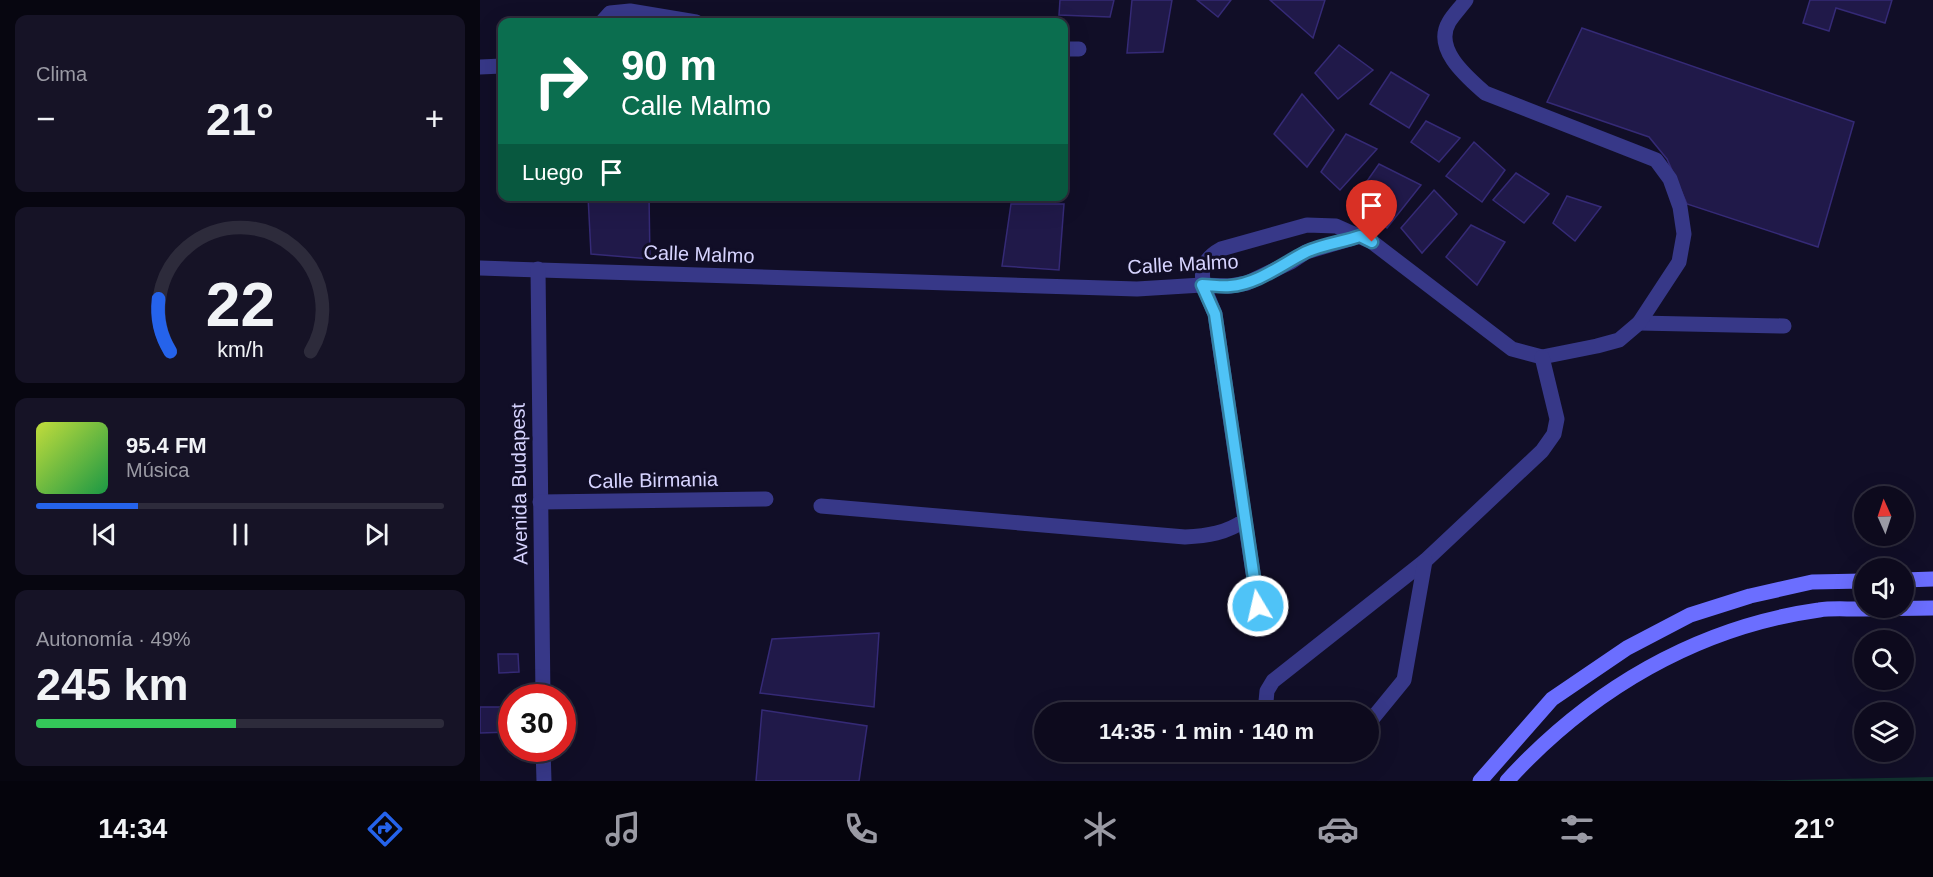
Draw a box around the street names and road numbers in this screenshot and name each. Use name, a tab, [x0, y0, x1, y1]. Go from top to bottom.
street label: Calle Malmo	[643, 241, 755, 267]
street label: Calle Malmo	[1127, 250, 1239, 278]
street label: Avenida Budapest	[507, 402, 531, 565]
street label: Calle Birmania	[588, 468, 719, 492]

